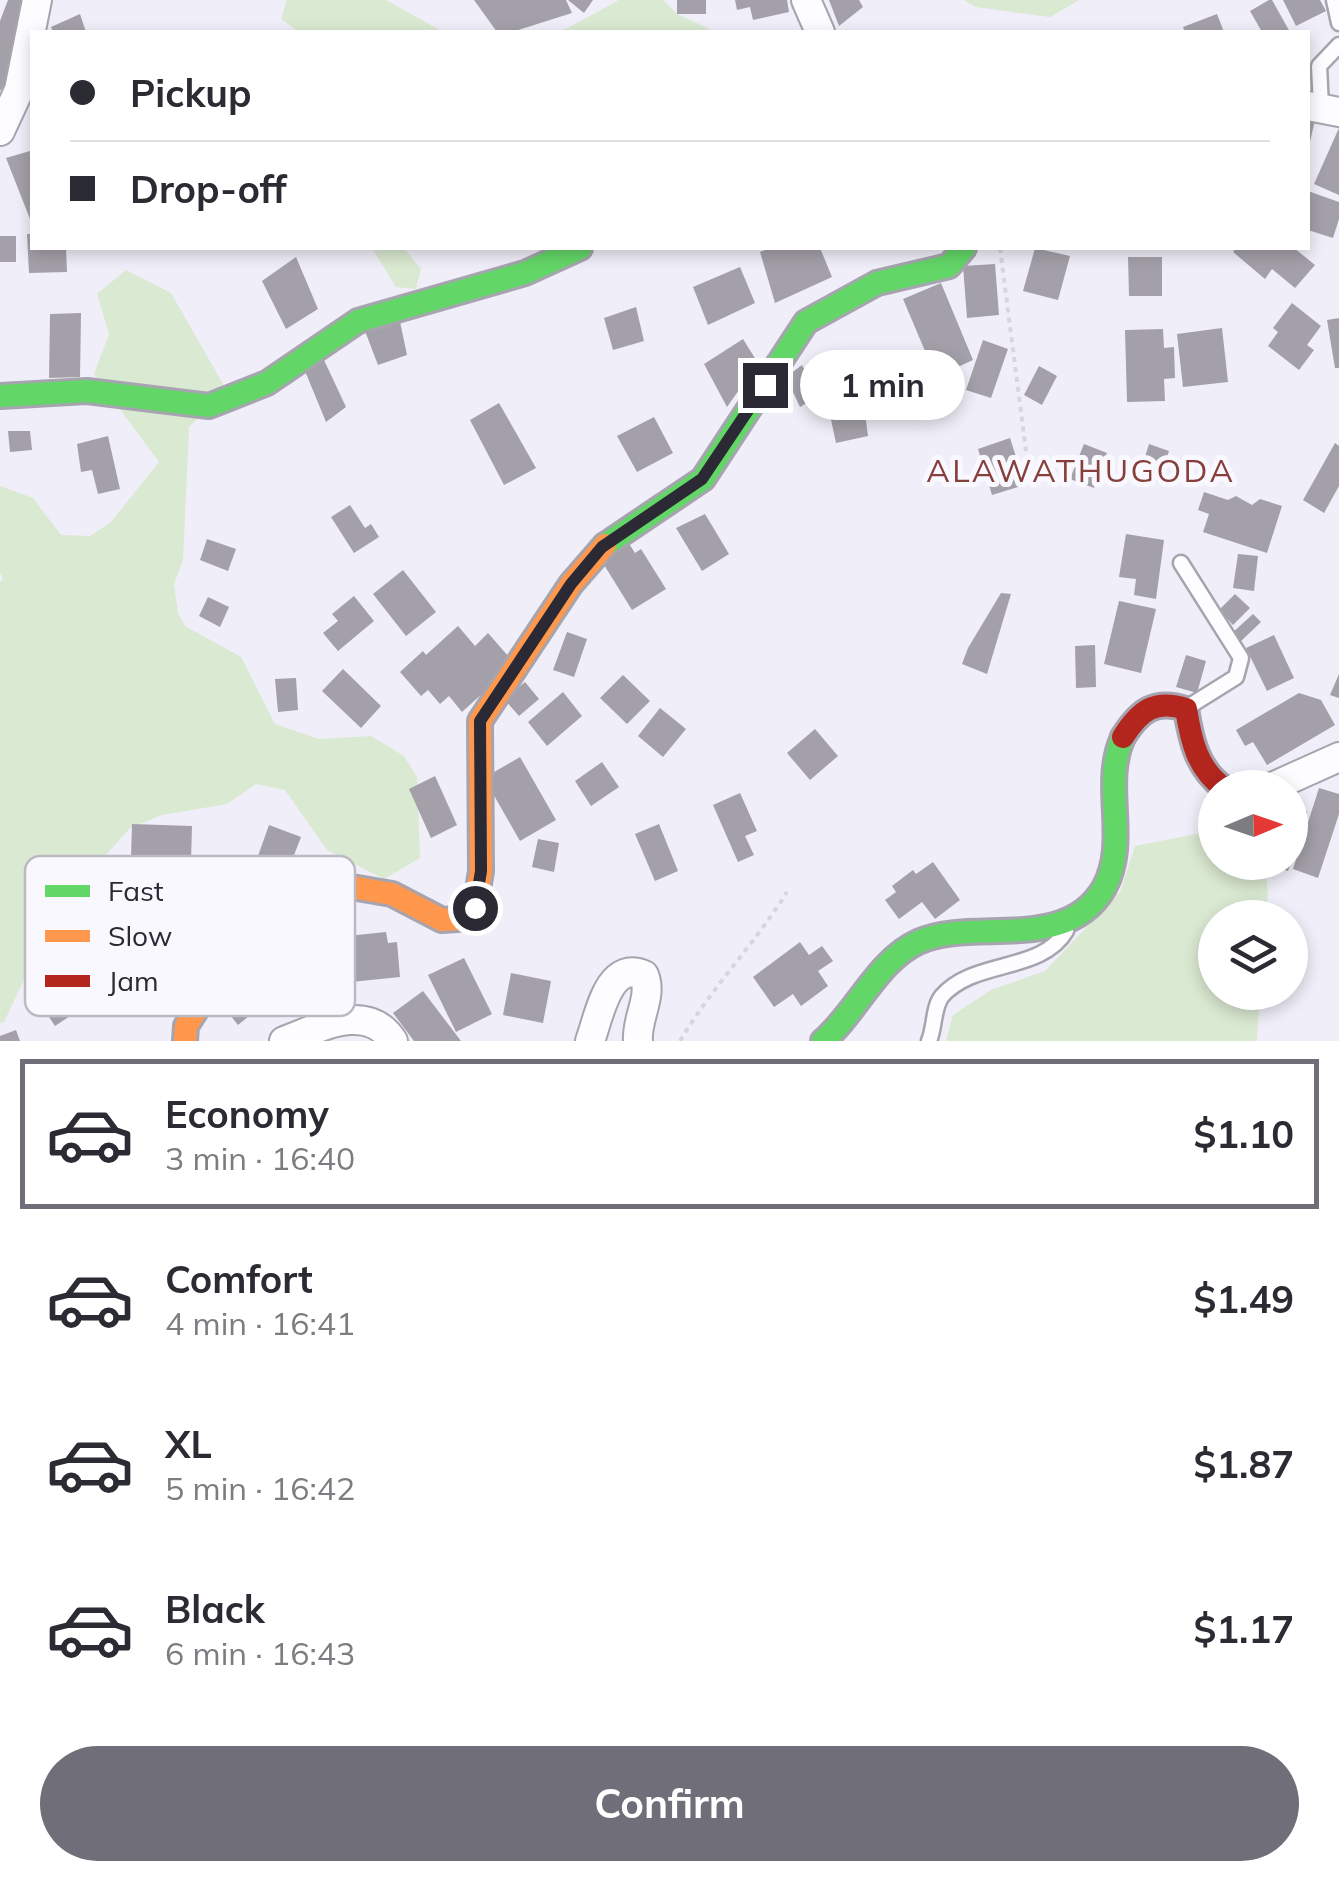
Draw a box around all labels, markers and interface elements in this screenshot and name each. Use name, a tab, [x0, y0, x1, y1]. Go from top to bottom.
text: Pickup	[130, 69, 252, 117]
text: Drop-off	[130, 165, 287, 213]
callout: 1 min	[800, 350, 965, 420]
route end	[743, 363, 788, 408]
text: 1 min	[840, 365, 925, 405]
district label: ALAWATHUGODA	[926, 450, 1236, 490]
north arrow	[1198, 770, 1308, 880]
map controls	[1198, 770, 1308, 1010]
legend	[25, 856, 355, 1016]
text: Fast	[108, 873, 164, 908]
route start	[453, 886, 498, 931]
button: layers	[1198, 900, 1308, 1010]
text: Slow	[108, 918, 172, 953]
text: Jam	[108, 963, 159, 998]
icon: car	[45, 1089, 135, 1179]
text: Economy	[165, 1090, 329, 1138]
text: $1.10	[1193, 1110, 1294, 1158]
text: 3 min · 16:40	[165, 1138, 355, 1178]
icon: car	[45, 1254, 135, 1344]
text: Comfort	[165, 1255, 313, 1303]
text: $1.49	[1193, 1275, 1294, 1323]
text: 4 min · 16:41	[165, 1303, 355, 1343]
icon: car	[45, 1419, 135, 1509]
text: XL	[165, 1420, 212, 1468]
text: $1.87	[1193, 1440, 1294, 1488]
text: 5 min · 16:42	[165, 1468, 355, 1508]
icon: car	[45, 1584, 135, 1674]
text: Black	[165, 1585, 265, 1633]
text: $1.17	[1193, 1605, 1294, 1653]
text: 6 min · 16:43	[165, 1633, 355, 1673]
button: Confirm	[40, 1746, 1299, 1861]

